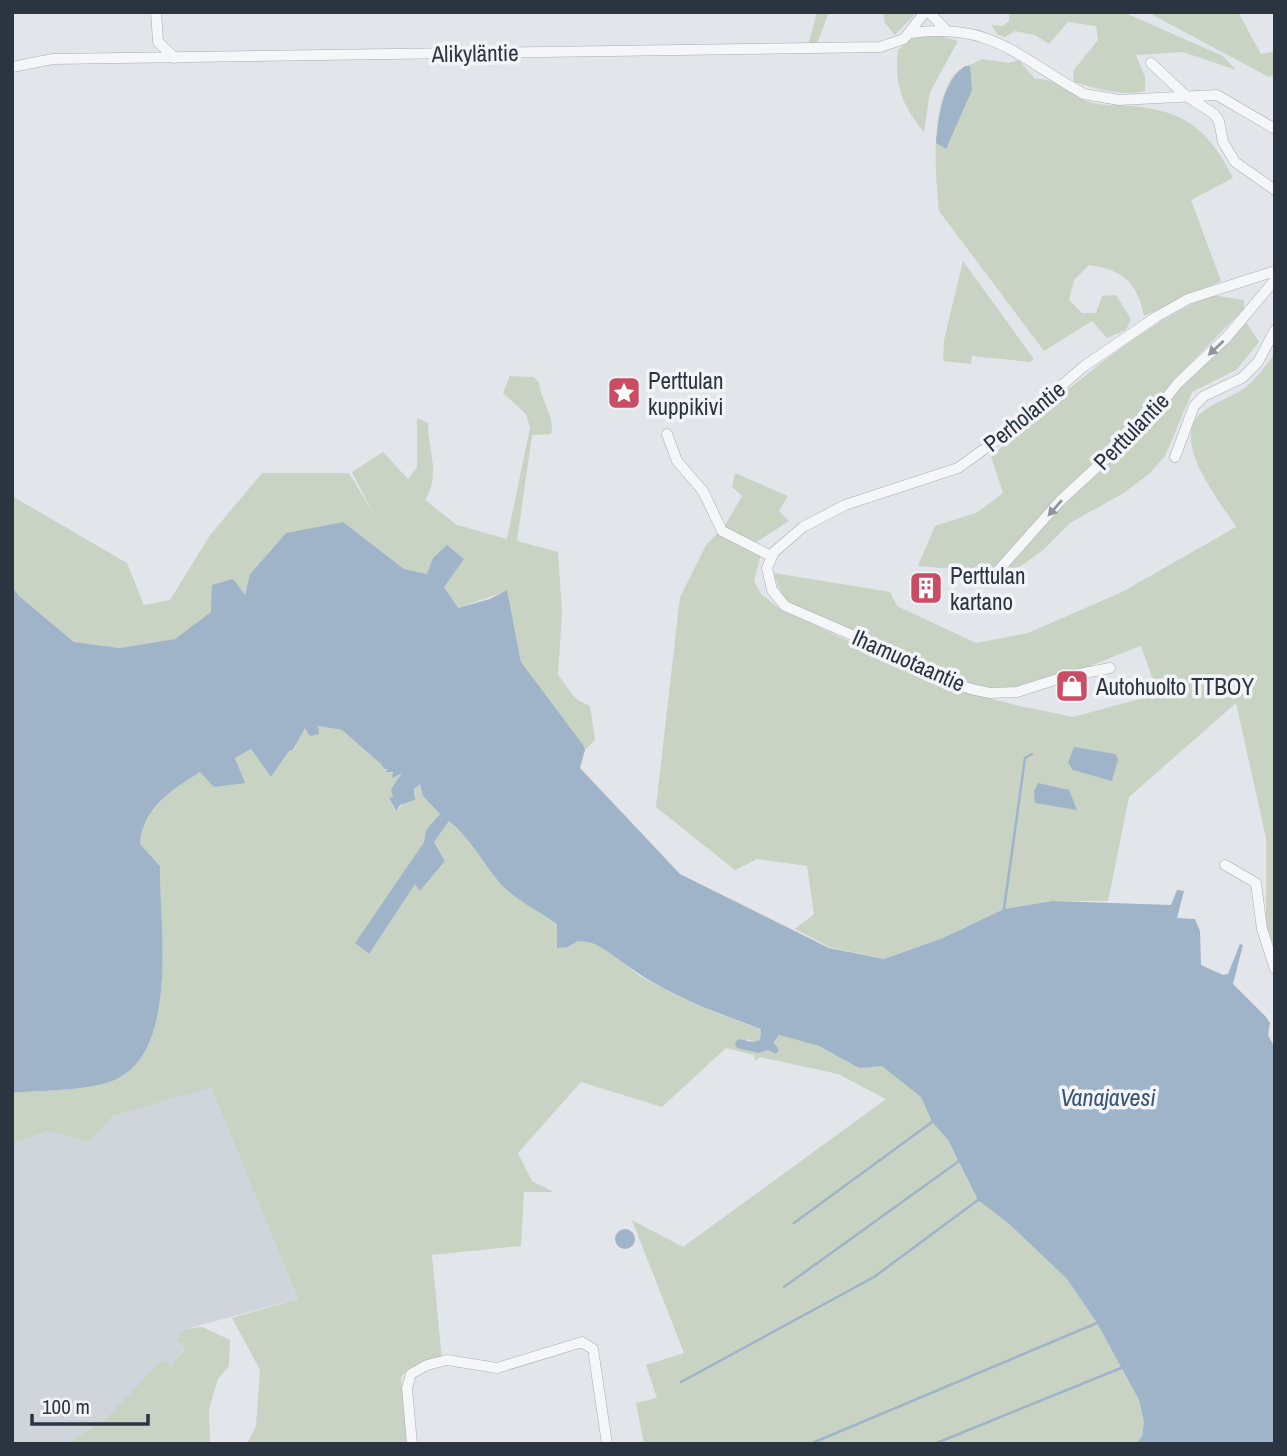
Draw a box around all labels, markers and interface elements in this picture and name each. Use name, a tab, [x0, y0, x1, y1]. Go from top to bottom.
street label: Alikyläntie	[430, 37, 519, 69]
one-way arrow	[1207, 339, 1224, 356]
place label: Perttulan kuppikivi	[648, 365, 724, 422]
place icon: Perttulan kuppikivi	[605, 374, 643, 412]
street label: Perholantie	[977, 374, 1071, 458]
street label: Perttulantie	[1086, 386, 1176, 476]
one-way arrow	[1047, 499, 1063, 516]
place label: Perttulan kartano	[950, 560, 1026, 617]
building icon: Perttulan kartano	[907, 569, 945, 607]
street label: Ihamuotaantie	[848, 621, 970, 699]
shop icon: Autohuolto TTBOY	[1053, 667, 1091, 705]
place label: Autohuolto TTBOY	[1095, 671, 1254, 702]
water label: Vanajavesi	[1060, 1081, 1156, 1113]
scale bar	[32, 1382, 147, 1426]
text: 100 m	[42, 1392, 90, 1421]

